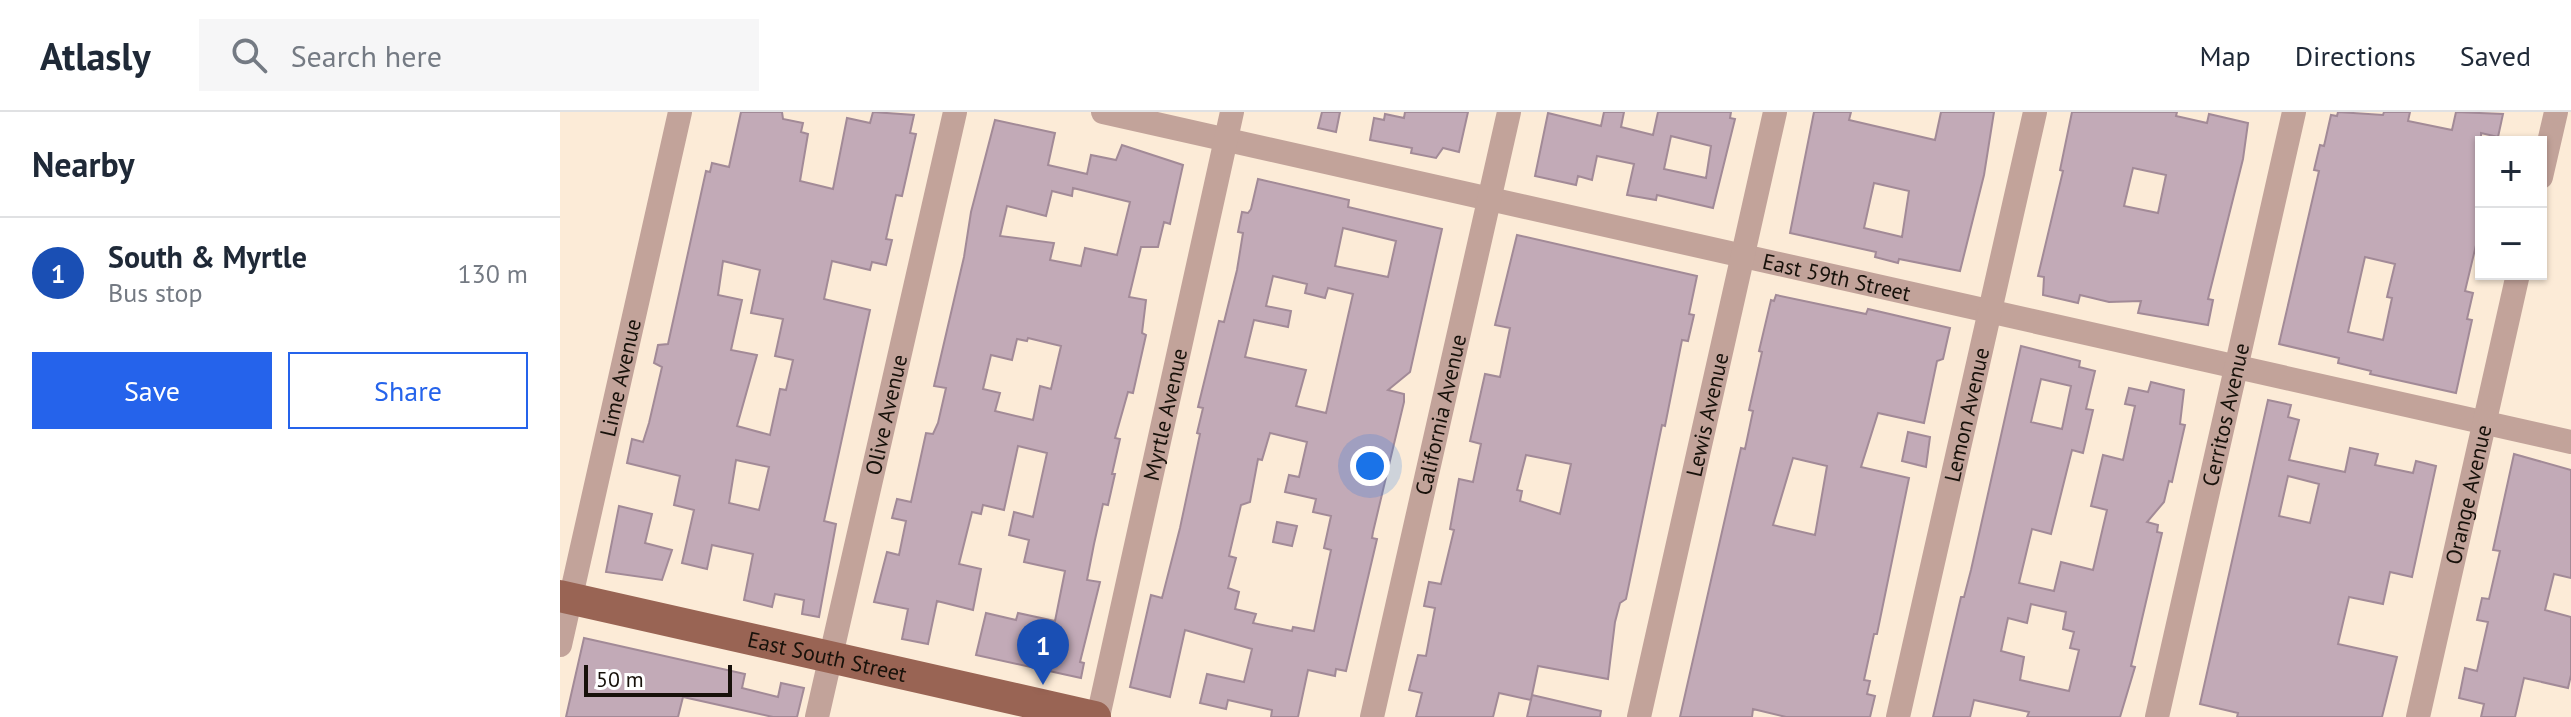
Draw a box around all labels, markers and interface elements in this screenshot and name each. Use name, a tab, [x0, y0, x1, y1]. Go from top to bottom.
search box	[199, 19, 759, 91]
text: Atlasly	[40, 31, 151, 80]
icon: search	[227, 33, 271, 77]
text: Search here	[291, 36, 442, 75]
text: Map	[2200, 37, 2251, 74]
text: Directions	[2295, 37, 2416, 74]
text: Saved	[2460, 37, 2531, 74]
map controls	[2475, 136, 2547, 280]
button: +	[2475, 136, 2547, 208]
text: Nearby	[32, 142, 134, 186]
button: −	[2475, 208, 2547, 280]
text: South & Myrtle	[108, 237, 307, 276]
street label: East 59th Street	[1760, 247, 1914, 307]
text: 1	[51, 257, 65, 290]
text: 130 m	[457, 257, 528, 290]
text: Bus stop	[108, 276, 203, 309]
street label: Lime Avenue	[593, 316, 647, 439]
street label: California Avenue	[1409, 331, 1472, 498]
street label: Cerritos Avenue	[2196, 340, 2255, 489]
street label: Myrtle Avenue	[1137, 345, 1193, 483]
street label: Lemon Avenue	[1938, 345, 1995, 485]
street label: Lewis Avenue	[1679, 350, 1734, 479]
button: Save	[32, 352, 272, 429]
button: Share	[288, 352, 528, 429]
street label: Olive Avenue	[859, 352, 913, 478]
street label: Orange Avenue	[2439, 422, 2498, 567]
your location	[1350, 446, 1390, 486]
pin: 1	[1017, 619, 1069, 685]
street label: East South Street	[745, 625, 910, 688]
scale bar	[584, 661, 732, 697]
text: 50 m	[596, 665, 644, 693]

